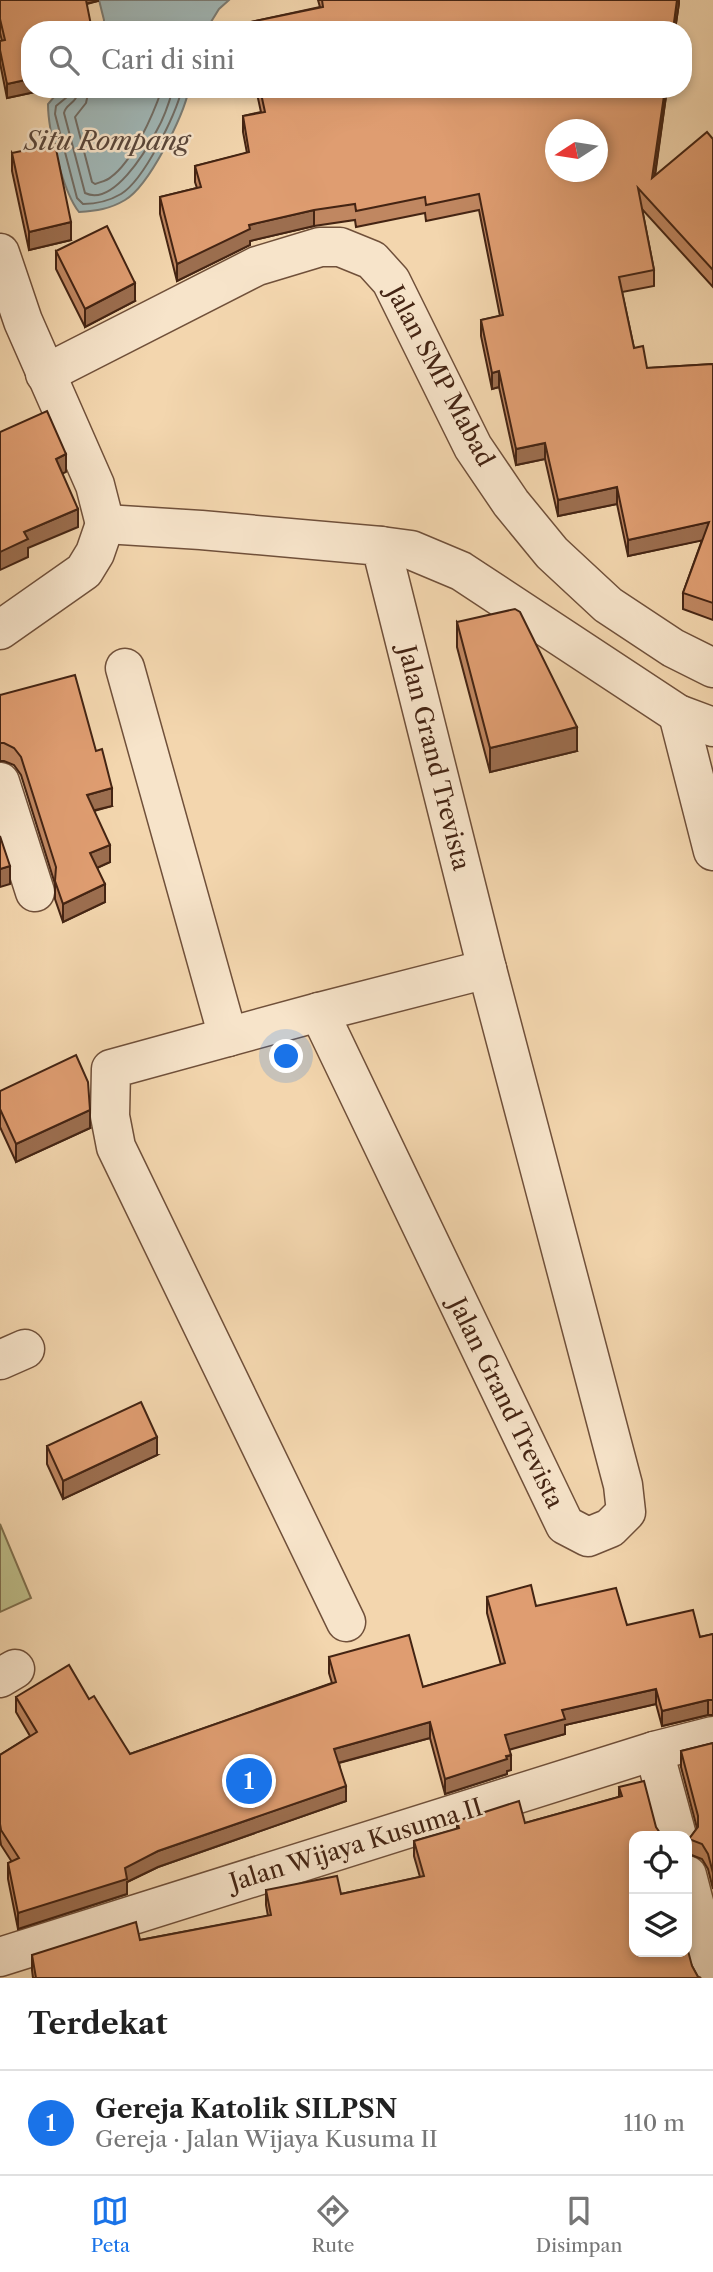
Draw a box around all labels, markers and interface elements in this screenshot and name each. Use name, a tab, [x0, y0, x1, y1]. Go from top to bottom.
search box	[21, 21, 692, 98]
icon: search	[45, 41, 83, 79]
text: Cari di sini	[101, 44, 235, 76]
north arrow	[545, 119, 608, 182]
water label: Situ Rompang	[23, 125, 192, 157]
street label: Jalan SMP Mabad	[379, 277, 501, 472]
street label: Jalan Grand Trevista	[392, 639, 477, 874]
your location	[269, 1039, 303, 1073]
street label: Jalan Grand Trevista	[441, 1289, 570, 1513]
pin: 1	[226, 1755, 272, 1807]
street label: Jalan Wijaya Kusuma II	[222, 1792, 486, 1898]
map controls	[629, 1831, 692, 1957]
button: locate	[629, 1831, 692, 1894]
button: layers	[629, 1894, 692, 1957]
text: Terdekat	[28, 2005, 168, 2042]
text: Gereja Katolik SILPSN	[95, 2093, 397, 2125]
text: 1	[46, 2109, 56, 2137]
text: 110 m	[624, 2109, 685, 2137]
text: Gereja · Jalan Wijaya Kusuma II	[95, 2125, 438, 2153]
tab: Peta	[91, 2192, 130, 2257]
tab: Rute	[311, 2192, 354, 2257]
tab: Disimpan	[536, 2192, 622, 2257]

